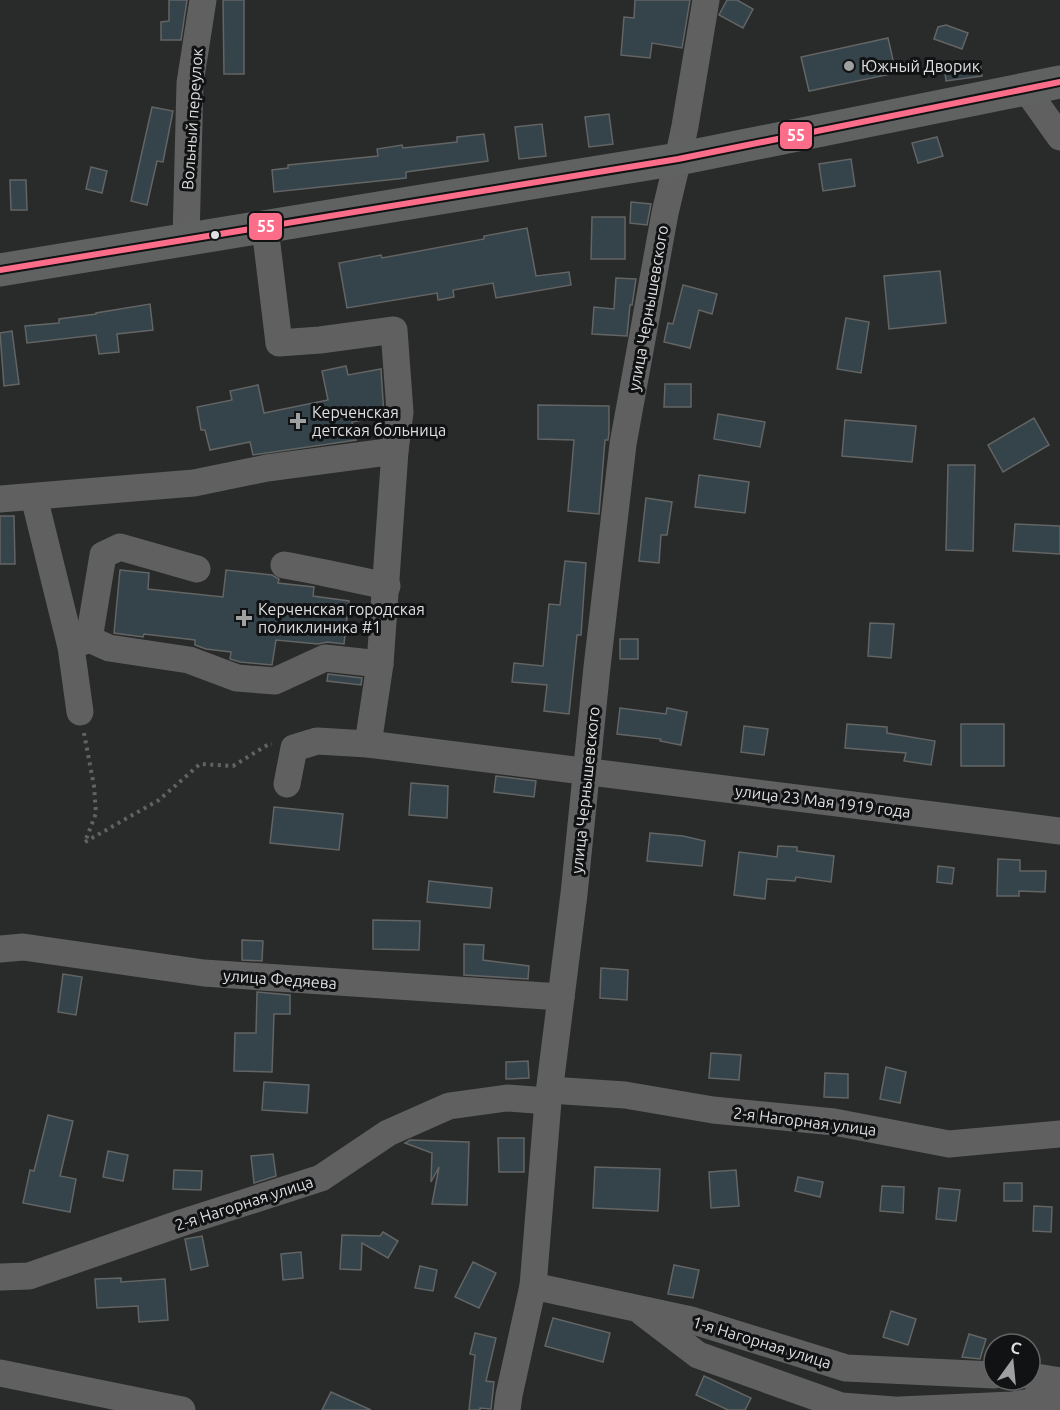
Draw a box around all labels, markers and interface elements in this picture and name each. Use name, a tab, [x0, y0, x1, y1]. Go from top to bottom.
street label: Вольный переулок	[178, 47, 206, 191]
place label: Южный Дворик	[861, 57, 980, 75]
marker: Южный Дворик	[842, 59, 856, 73]
line badge: 55	[779, 121, 813, 150]
text: 55	[787, 126, 805, 144]
line badge: 55	[248, 212, 283, 241]
text: 55	[257, 217, 275, 235]
street label: улица Чернышевского	[625, 224, 671, 392]
unlabelled marker	[209, 229, 221, 241]
place label: Керченская детская больница	[312, 403, 446, 439]
marker: Керченская детская больница	[289, 412, 307, 430]
place label: Керченская городская поликлиника #1	[258, 600, 425, 636]
marker: Керченская городская поликлиника #1	[235, 609, 253, 627]
street label: улица Чернышевского	[567, 706, 603, 874]
street label: улица 23 Мая 1919 года	[734, 781, 912, 821]
street label: улица Федяева	[223, 966, 337, 992]
street label: 2-я Нагорная улица	[732, 1103, 878, 1139]
street label: 2-я Нагорная улица	[173, 1172, 315, 1234]
street label: 1-я Нагорная улица	[690, 1312, 834, 1372]
north arrow	[982, 1332, 1042, 1392]
text: С	[1009, 1337, 1023, 1358]

